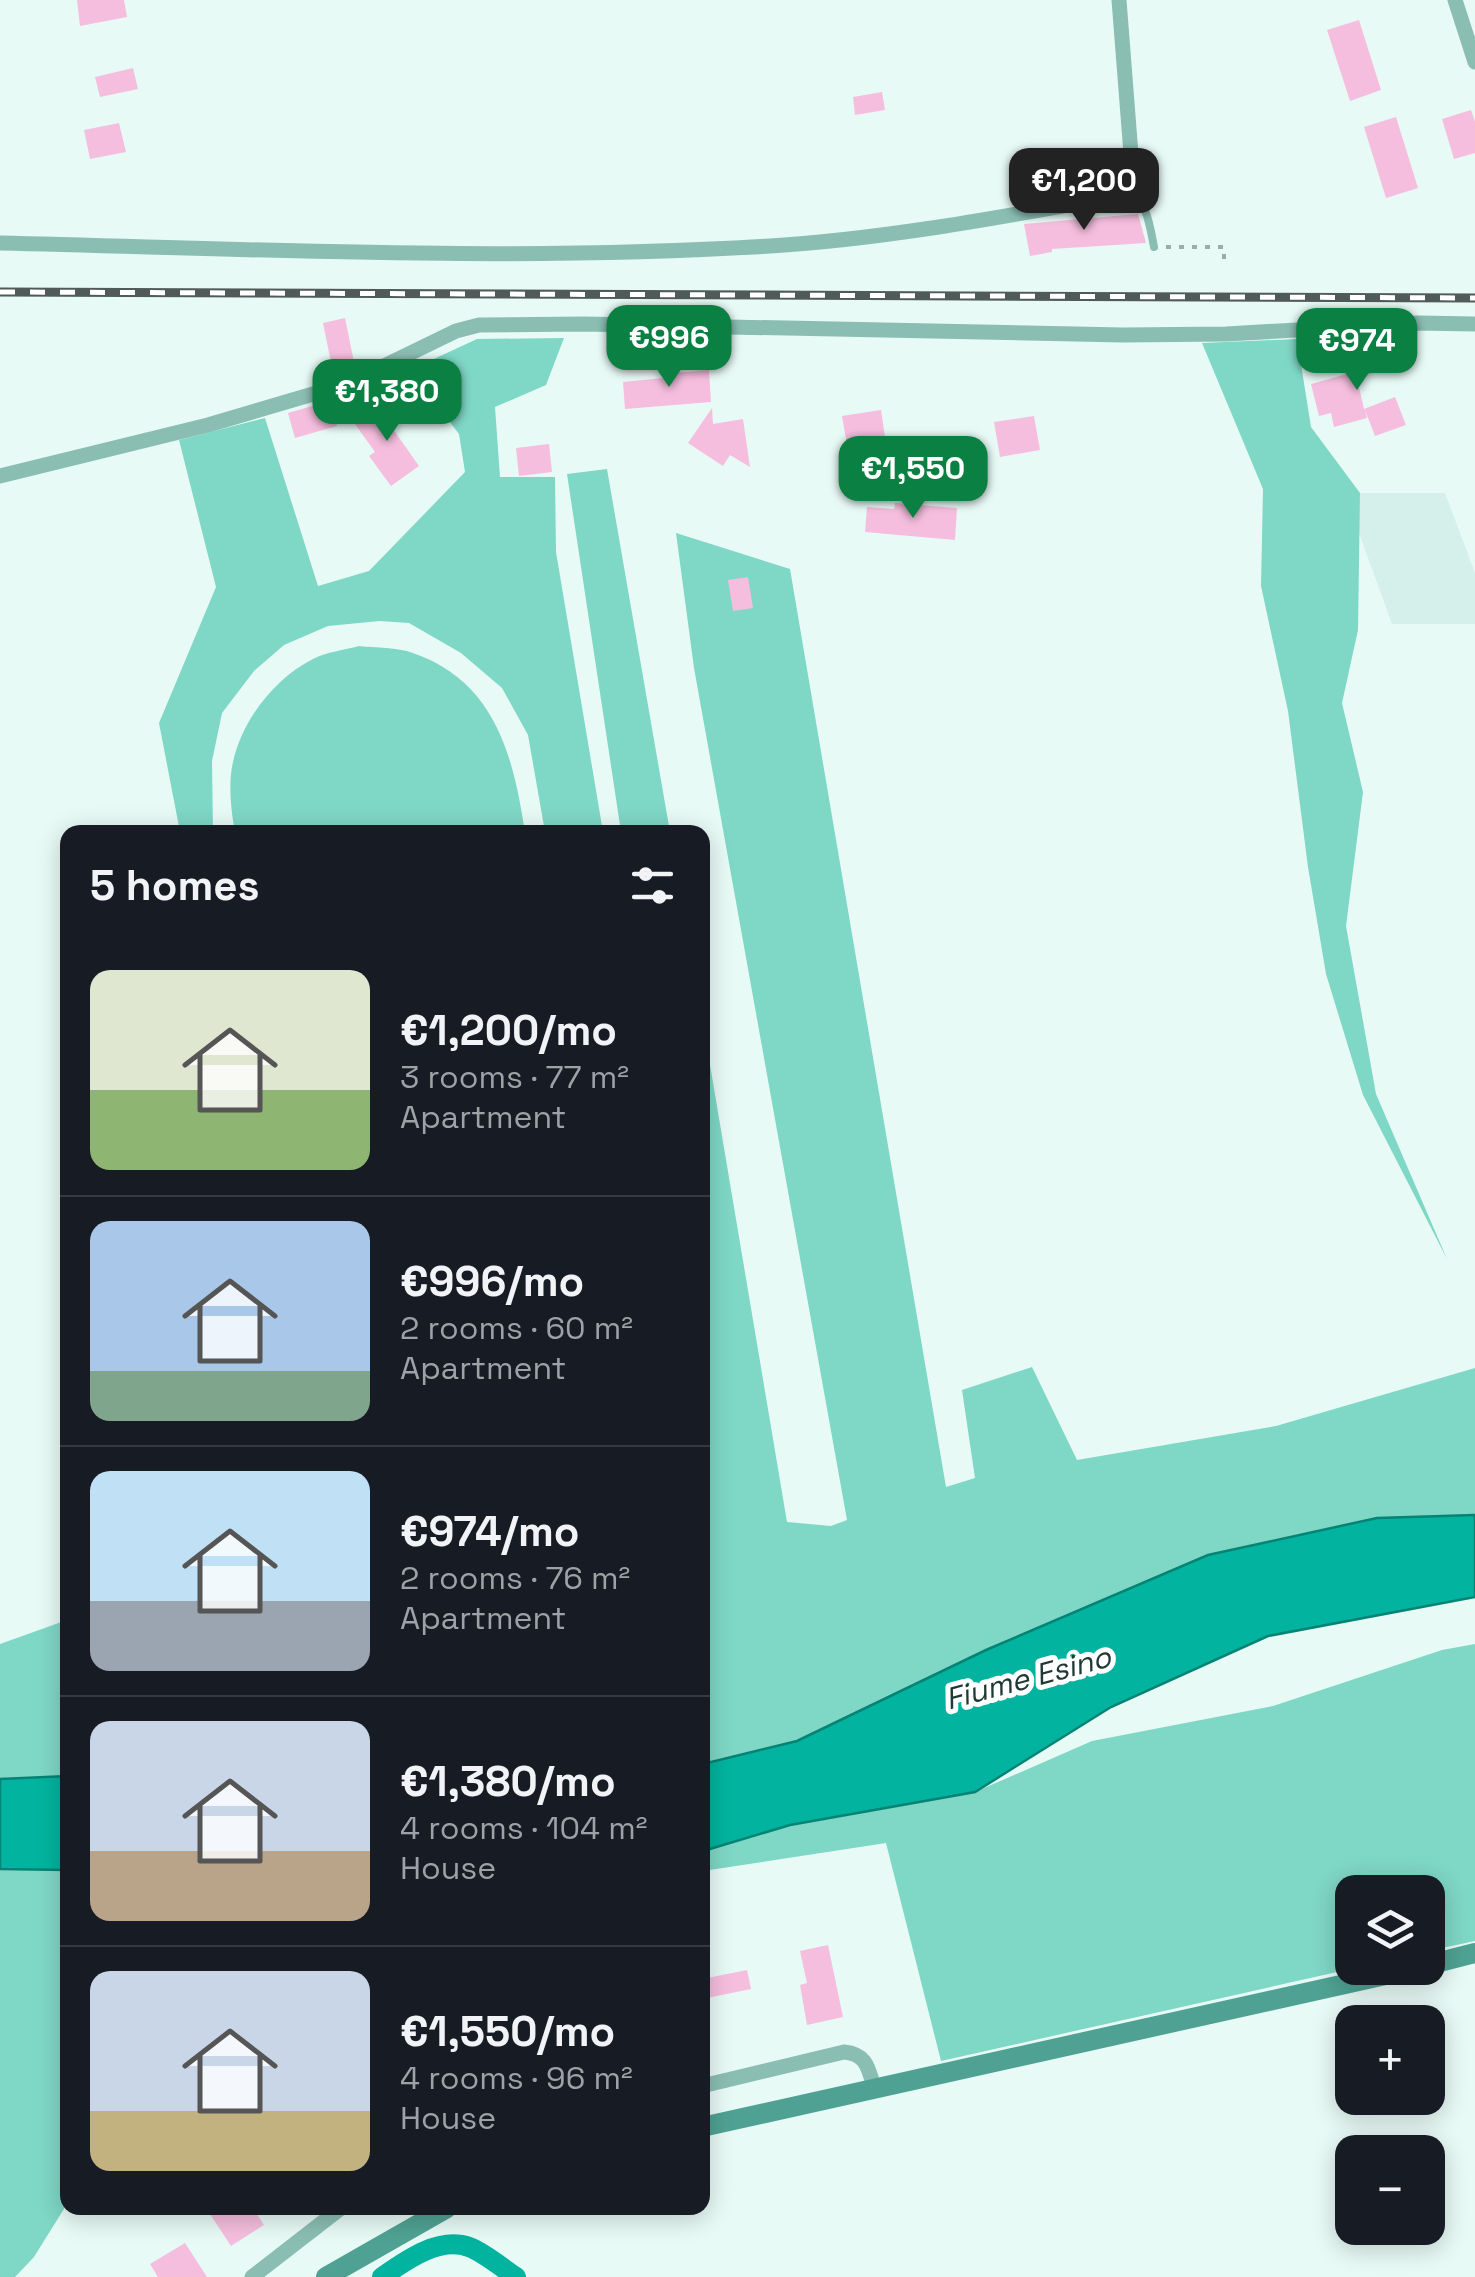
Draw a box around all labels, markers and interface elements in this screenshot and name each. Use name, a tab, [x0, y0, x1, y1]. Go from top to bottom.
pin: €1,200	[1003, 148, 1165, 233]
text: €1,200	[1031, 160, 1137, 200]
pin: €996	[610, 305, 728, 390]
pin: €974	[1298, 308, 1416, 393]
text: €996	[628, 317, 710, 357]
text: €974	[1318, 320, 1396, 360]
pin: €1,380	[306, 359, 468, 444]
text: €1,380	[335, 371, 439, 411]
pin: €1,550	[832, 436, 994, 521]
text: €1,550	[861, 448, 965, 488]
icon: filters	[625, 858, 680, 913]
text: 5 homes	[90, 859, 260, 912]
text: €1,200/mo	[400, 1004, 617, 1057]
icon: home	[170, 1010, 290, 1130]
text: 3 rooms · 77 m²	[400, 1057, 629, 1097]
text: Apartment	[400, 1097, 566, 1137]
text: €996/mo	[400, 1255, 584, 1308]
icon: home	[170, 1261, 290, 1381]
text: 2 rooms · 60 m²	[400, 1308, 633, 1348]
text: Apartment	[400, 1348, 566, 1388]
text: €974/mo	[400, 1505, 580, 1558]
icon: home	[170, 1511, 290, 1631]
text: 2 rooms · 76 m²	[400, 1558, 630, 1598]
text: Apartment	[400, 1598, 566, 1638]
water label: Fiume Esino	[941, 1636, 1117, 1718]
text: €1,380/mo	[400, 1755, 616, 1808]
icon: home	[170, 1761, 290, 1881]
text: 4 rooms · 104 m²	[400, 1808, 647, 1848]
text: House	[400, 1848, 496, 1888]
map controls	[1335, 1875, 1445, 2245]
button: layers	[1335, 1875, 1445, 1985]
text: €1,550/mo	[400, 2005, 615, 2058]
button: +	[1335, 2005, 1445, 2115]
icon: home	[170, 2011, 290, 2131]
text: 4 rooms · 96 m²	[400, 2058, 633, 2098]
text: House	[400, 2098, 496, 2138]
button: −	[1335, 2135, 1445, 2245]

